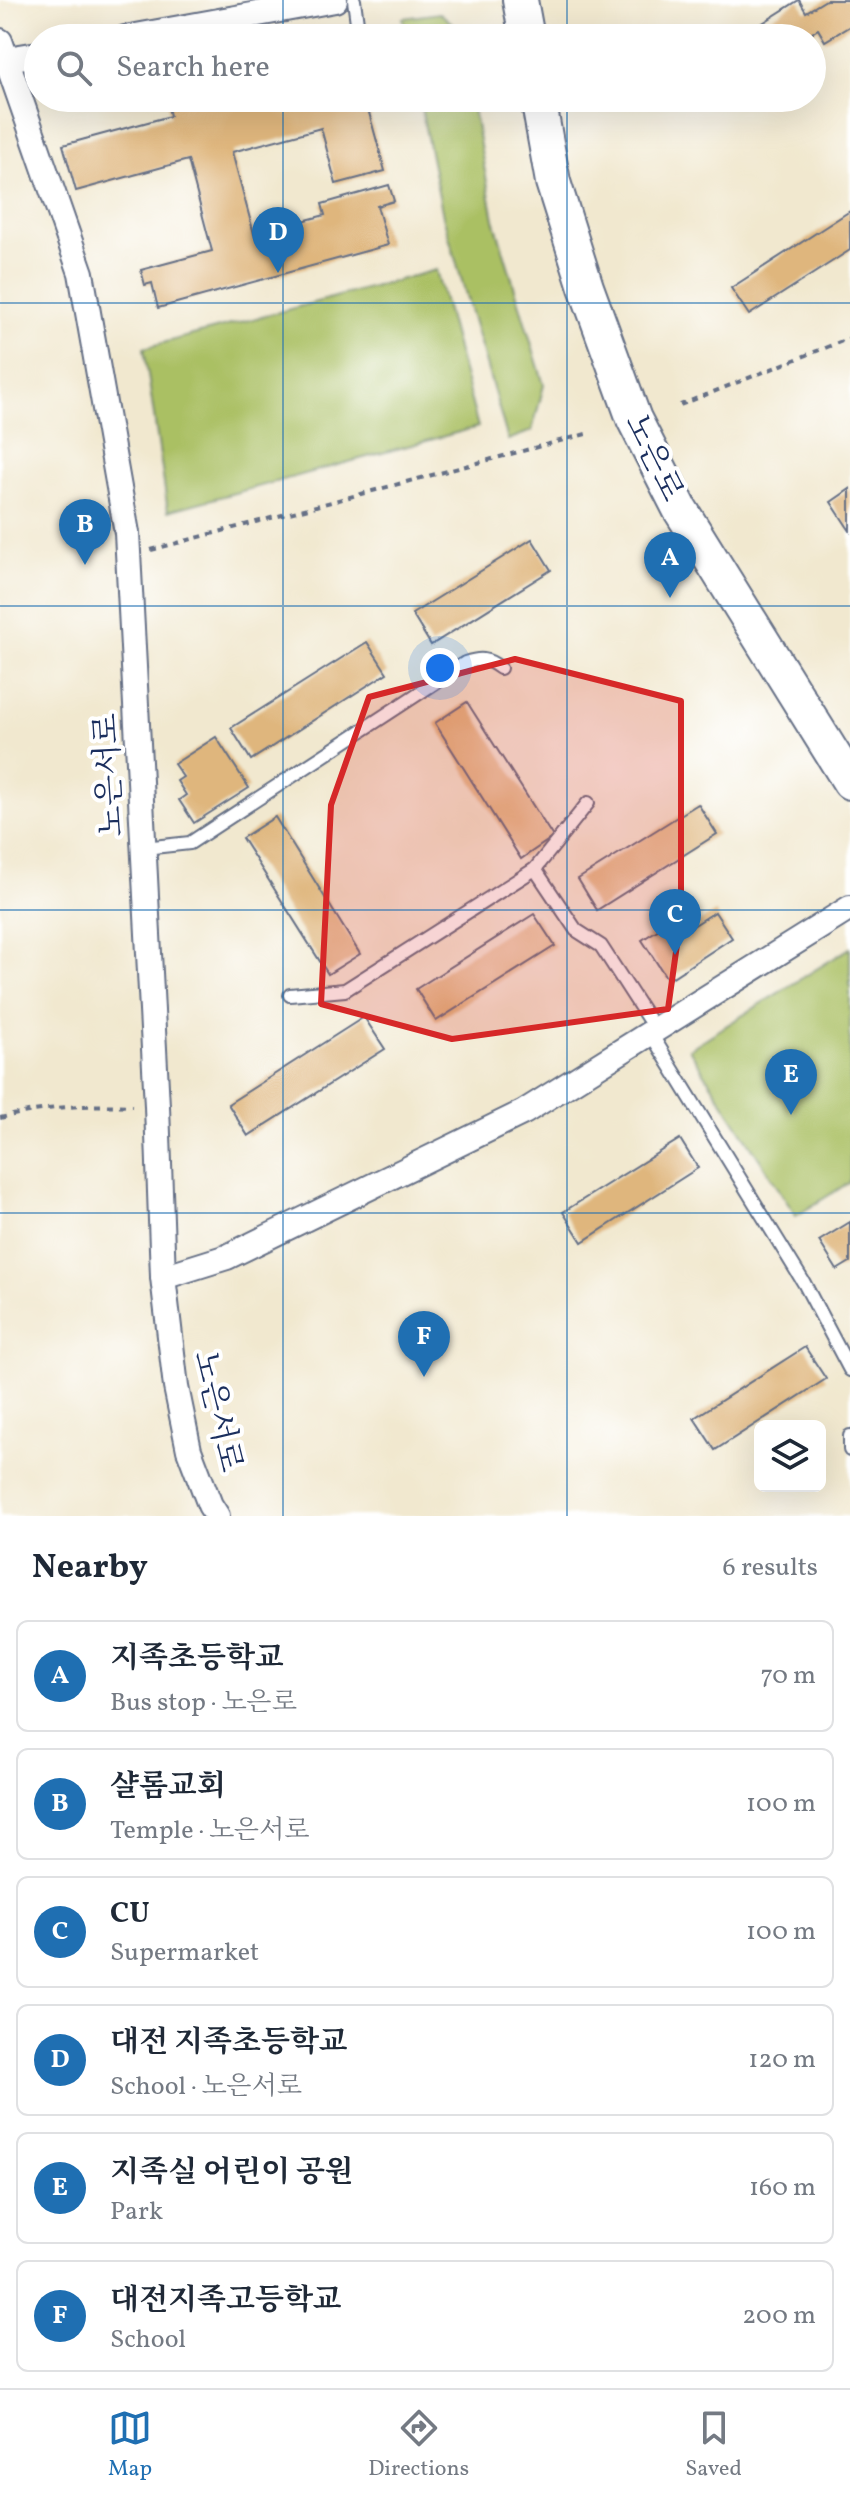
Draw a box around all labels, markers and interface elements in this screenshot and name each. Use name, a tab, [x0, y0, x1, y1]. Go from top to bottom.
search box	[24, 24, 826, 112]
icon: search	[52, 46, 96, 90]
text: Search here	[116, 47, 270, 89]
pin: D	[252, 207, 304, 273]
street label: 노은로	[612, 407, 692, 510]
pin: B	[59, 499, 111, 565]
pin: A	[644, 532, 696, 598]
your location	[420, 648, 460, 688]
street label: 노은서로	[86, 712, 136, 838]
pin: C	[649, 889, 701, 955]
pin: E	[765, 1049, 817, 1115]
pin: F	[398, 1311, 450, 1377]
street label: 노은서로	[181, 1346, 251, 1477]
map controls	[754, 1420, 826, 1492]
button: layers	[754, 1420, 826, 1492]
text: Nearby	[32, 1545, 148, 1592]
text: 6 results	[723, 1550, 818, 1586]
text: 지족초등학교	[110, 1638, 284, 1680]
text: A	[51, 1658, 69, 1694]
text: 70 m	[761, 1658, 816, 1694]
text: Bus stop · 노은로	[110, 1685, 297, 1721]
text: 샬롬교회	[110, 1766, 226, 1808]
text: B	[51, 1786, 69, 1822]
text: 100 m	[746, 1786, 816, 1822]
text: Temple · 노은서로	[110, 1813, 309, 1849]
text: CU	[110, 1893, 150, 1935]
text: C	[52, 1914, 68, 1950]
text: 100 m	[746, 1914, 816, 1950]
text: Supermarket	[110, 1935, 259, 1971]
text: 대전 지족초등학교	[110, 2022, 348, 2064]
text: D	[50, 2042, 70, 2078]
text: 120 m	[748, 2042, 816, 2078]
text: School · 노은서로	[110, 2069, 302, 2105]
text: 지족실 어린이 공원	[110, 2152, 354, 2194]
text: E	[52, 2170, 68, 2206]
text: 160 m	[749, 2170, 816, 2206]
text: Park	[110, 2194, 163, 2230]
text: 대전지족고등학교	[110, 2280, 342, 2322]
text: F	[52, 2298, 68, 2334]
text: 200 m	[742, 2298, 816, 2334]
text: School	[110, 2322, 186, 2358]
tab: Map	[108, 2406, 152, 2485]
tab: Directions	[368, 2406, 469, 2485]
tab: Saved	[685, 2406, 742, 2485]

